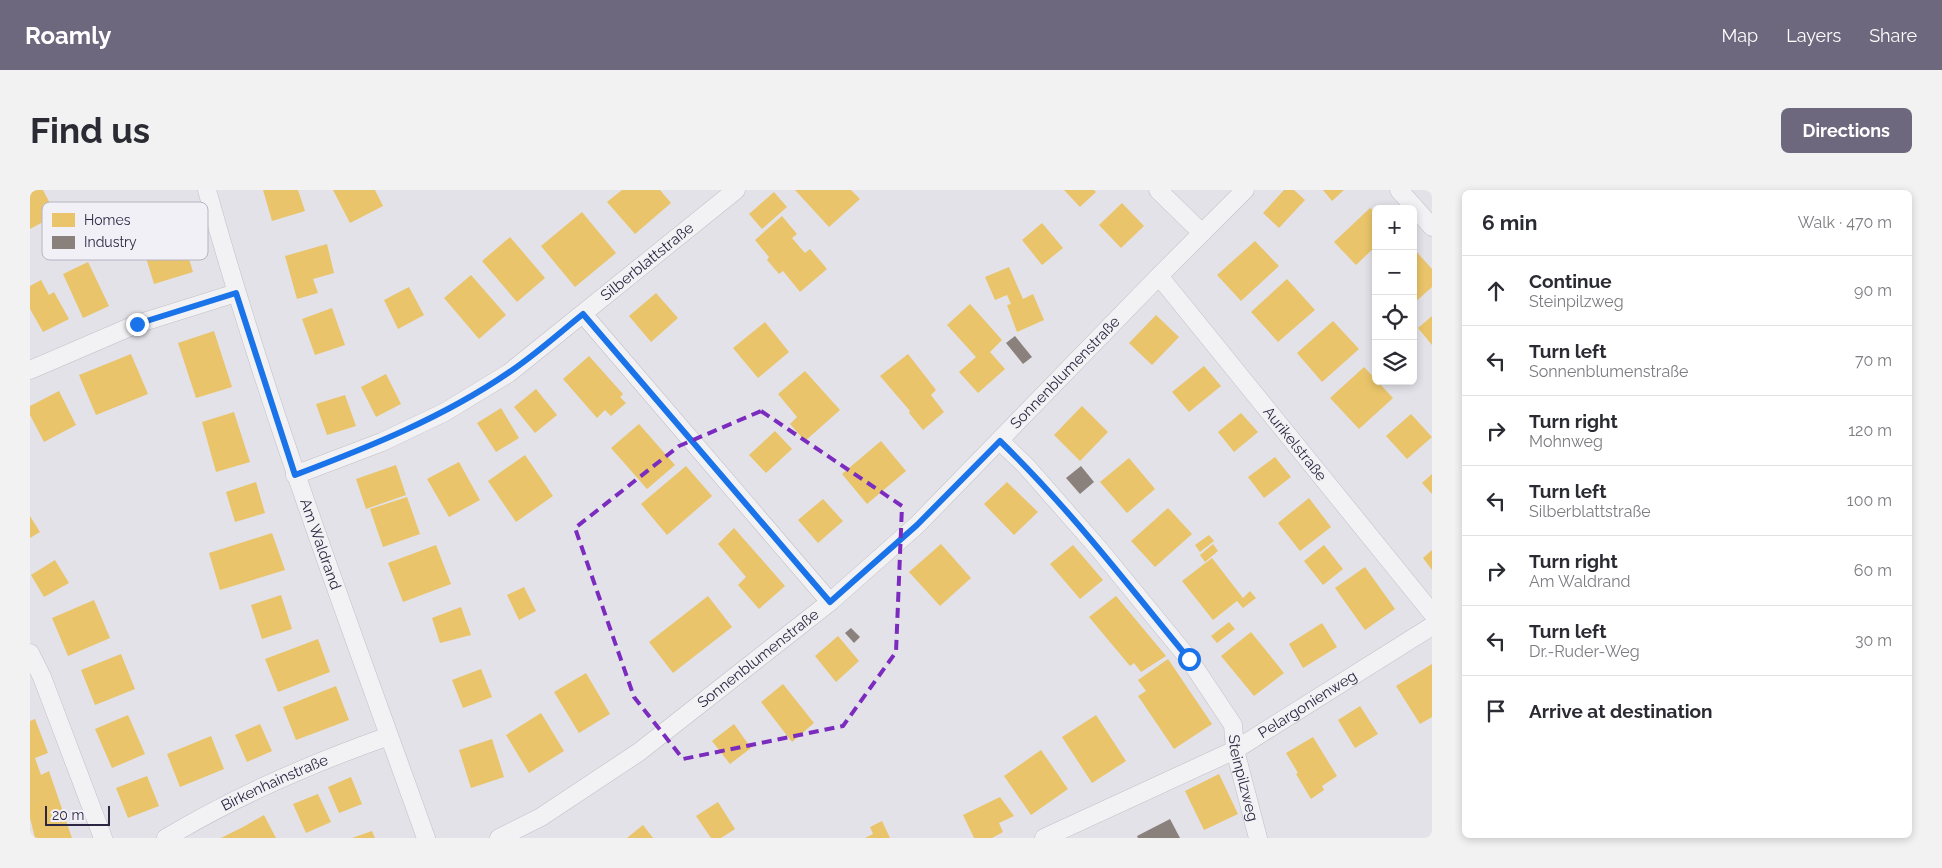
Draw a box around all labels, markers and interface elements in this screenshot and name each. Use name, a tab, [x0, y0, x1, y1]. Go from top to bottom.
text: Roamly	[25, 21, 111, 50]
text: Map	[1722, 25, 1758, 46]
text: Layers	[1786, 25, 1841, 46]
text: Share	[1869, 25, 1917, 46]
button: Directions	[1781, 108, 1912, 153]
text: Find us	[30, 110, 150, 151]
legend	[42, 202, 208, 260]
map controls	[1372, 205, 1417, 385]
button: +	[1372, 205, 1417, 250]
text: 6 min	[1482, 210, 1537, 235]
text: Homes	[84, 212, 131, 228]
text: Walk · 470 m	[1798, 213, 1892, 232]
street label: Silberblattstraße	[597, 219, 697, 305]
text: Industry	[84, 234, 137, 250]
button: −	[1372, 250, 1417, 295]
text: Continue	[1529, 270, 1612, 292]
icon: ahead	[1482, 277, 1510, 305]
text: 90 m	[1854, 281, 1892, 300]
text: Steinpilzweg	[1529, 292, 1624, 311]
button: locate	[1372, 295, 1417, 340]
route end	[126, 313, 149, 336]
street label: Sonnenblumenstraße	[1006, 313, 1124, 433]
button: layers	[1372, 340, 1417, 385]
text: Turn left	[1529, 340, 1606, 362]
icon: left	[1482, 347, 1510, 375]
text: 70 m	[1855, 351, 1892, 370]
text: Sonnenblumenstraße	[1529, 362, 1688, 381]
street label: Aurikelstraße	[1259, 403, 1331, 485]
text: Turn right	[1529, 410, 1618, 432]
icon: right	[1482, 417, 1510, 445]
text: 120 m	[1848, 421, 1892, 440]
text: Mohnweg	[1529, 432, 1603, 451]
text: Turn left	[1529, 480, 1606, 502]
icon: left	[1482, 487, 1510, 515]
text: 100 m	[1847, 491, 1892, 510]
street label: Am Waldrand	[296, 496, 345, 592]
text: Silberblattstraße	[1529, 502, 1651, 521]
text: Turn right	[1529, 550, 1618, 572]
icon: right	[1482, 557, 1510, 585]
text: 60 m	[1854, 561, 1892, 580]
text: Am Waldrand	[1529, 572, 1631, 591]
street label: Sonnenblumenstraße	[694, 605, 823, 712]
text: Turn left	[1529, 620, 1606, 642]
icon: left	[1482, 627, 1510, 655]
text: 30 m	[1855, 631, 1892, 650]
text: Dr.-Ruder-Weg	[1529, 642, 1640, 661]
route start	[1178, 648, 1201, 671]
street label: Pelargonienweg	[1255, 667, 1360, 742]
icon: arrive	[1482, 697, 1510, 725]
text: Arrive at destination	[1529, 700, 1713, 722]
street label: Steinpilzweg	[1225, 734, 1262, 823]
street label: Birkenhainstraße	[218, 751, 331, 815]
scale bar	[45, 803, 110, 826]
text: 20 m	[52, 807, 84, 823]

